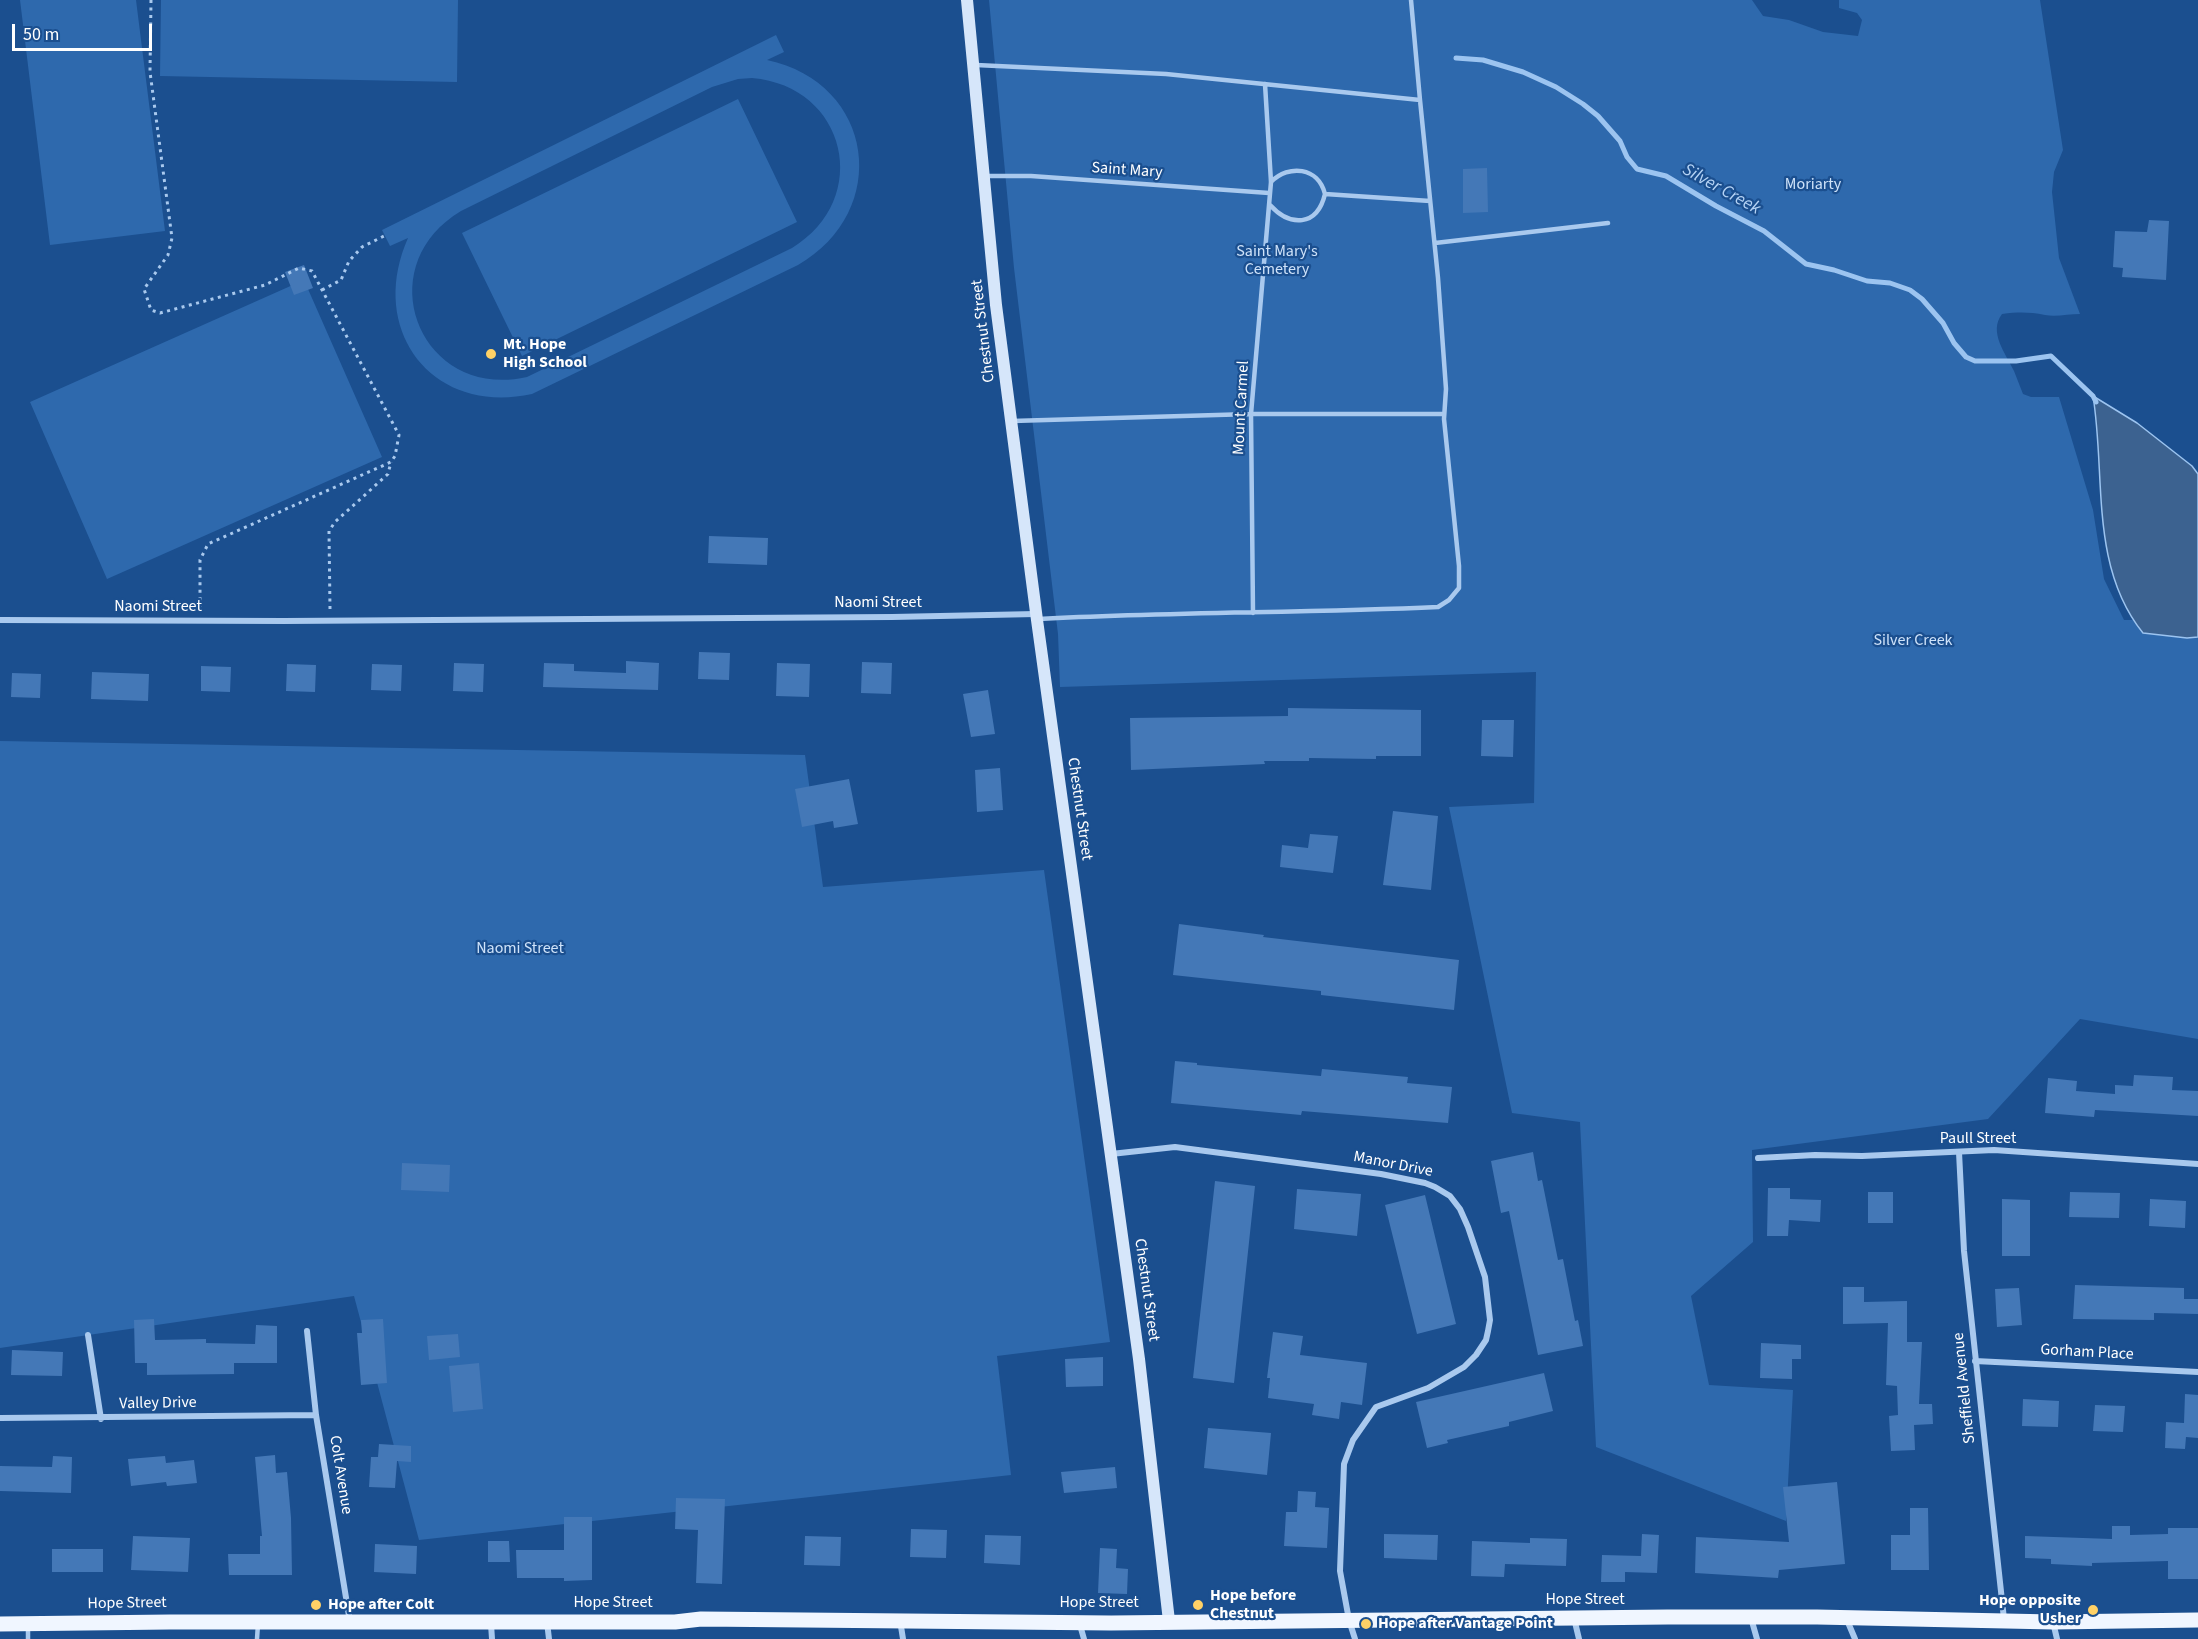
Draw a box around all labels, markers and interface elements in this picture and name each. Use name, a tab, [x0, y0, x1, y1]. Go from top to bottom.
scale bar	[15, 12, 154, 50]
text: 50 m	[23, 22, 59, 47]
street label: Saint Mary	[1091, 159, 1163, 183]
water label: Silver Creek	[1678, 160, 1764, 220]
park label: Moriarty	[1785, 175, 1841, 195]
park label: Saint Mary's Cemetery	[1236, 242, 1318, 280]
street label: Chestnut Street	[968, 278, 1000, 384]
place label: Mt. Hope High School	[503, 335, 587, 373]
marker: Mt. Hope High School	[484, 347, 498, 361]
street label: Mount Carmel	[1230, 360, 1254, 456]
street label: Naomi Street	[834, 593, 922, 613]
street label: Naomi Street	[114, 597, 202, 617]
park label: Silver Creek	[1874, 631, 1952, 651]
street label: Chestnut Street	[1062, 756, 1096, 862]
park label: Naomi Street	[476, 939, 564, 959]
street label: Paull Street	[1940, 1129, 2016, 1149]
street label: Manor Drive	[1352, 1148, 1434, 1182]
street label: Chestnut Street	[1129, 1237, 1163, 1343]
street label: Sheffield Avenue	[1950, 1331, 1980, 1445]
street label: Gorham Place	[2040, 1341, 2134, 1365]
street label: Valley Drive	[119, 1394, 197, 1414]
street label: Colt Avenue	[324, 1434, 356, 1516]
place label: Hope before Chestnut	[1210, 1586, 1296, 1624]
street label: Hope Street	[1545, 1590, 1625, 1610]
place label: Hope opposite Usher	[1979, 1591, 2081, 1629]
street label: Hope Street	[573, 1593, 653, 1613]
street label: Hope Street	[1059, 1593, 1139, 1613]
street label: Hope Street	[87, 1594, 167, 1614]
place label: Hope after Colt	[328, 1595, 434, 1615]
marker: Hope after Colt	[309, 1598, 323, 1612]
marker: Hope before Chestnut	[1191, 1598, 1205, 1612]
marker: Hope opposite Usher	[2086, 1603, 2100, 1617]
place label: Hope after Vantage Point	[1378, 1614, 1553, 1634]
marker: Hope after Vantage Point	[1359, 1617, 1373, 1631]

